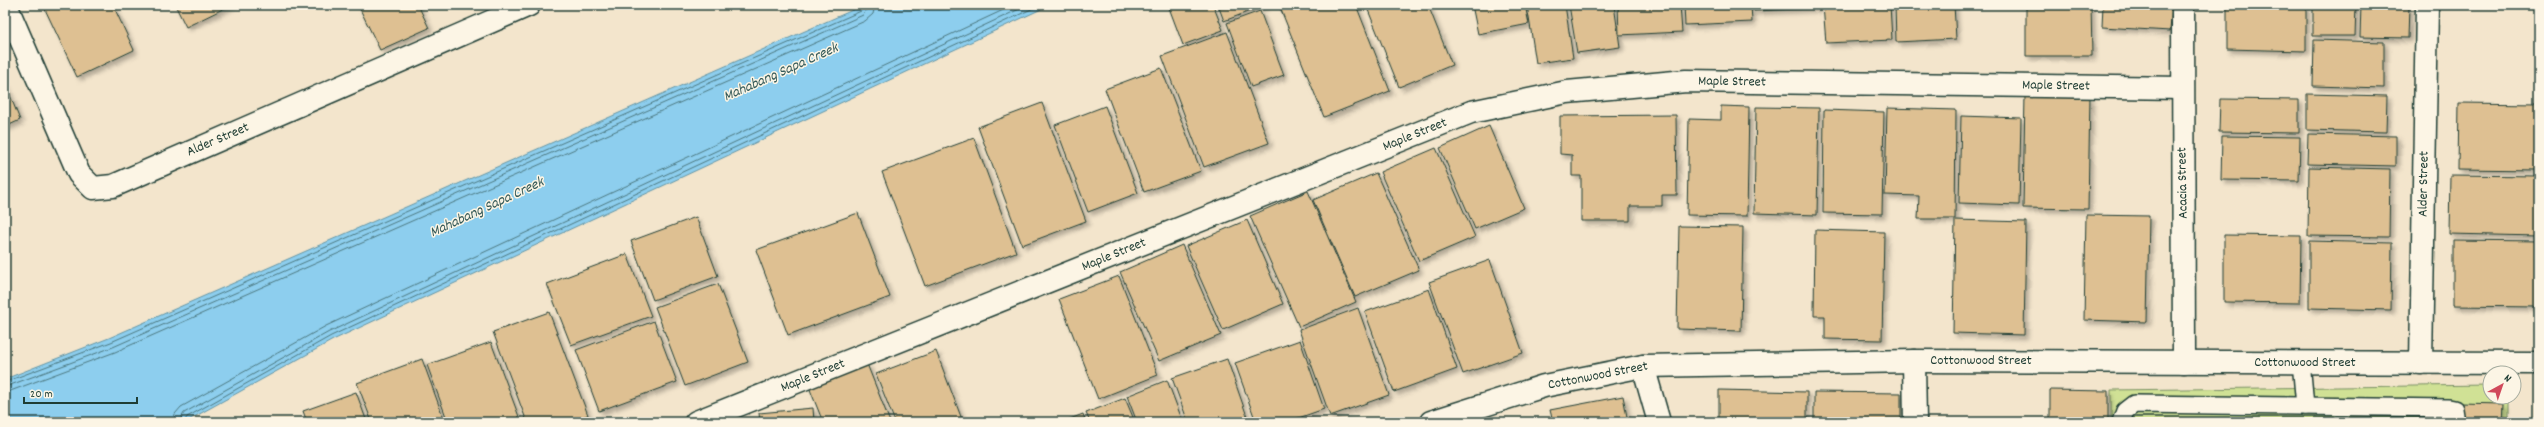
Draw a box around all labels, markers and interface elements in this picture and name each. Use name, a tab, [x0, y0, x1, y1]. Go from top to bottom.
water label: Mahabang Sapa Creek	[720, 37, 844, 108]
street label: Maple Street	[1698, 71, 1766, 93]
street label: Maple Street	[2022, 75, 2090, 97]
street label: Maple Street	[1380, 113, 1450, 157]
street label: Alder Street	[184, 118, 252, 162]
street label: Acacia Street	[2172, 147, 2194, 219]
street label: Alder Street	[2413, 151, 2435, 217]
water label: Mahabang Sapa Creek	[426, 171, 549, 244]
street label: Maple Street	[1079, 233, 1149, 277]
street label: Cottonwood Street	[1930, 351, 2032, 371]
street label: Cottonwood Street	[2254, 353, 2356, 373]
street label: Maple Street	[778, 354, 848, 398]
street label: Cottonwood Street	[1546, 357, 1650, 395]
north arrow	[2482, 365, 2522, 405]
text: N	[2500, 371, 2515, 387]
scale bar	[24, 379, 137, 405]
text: 20 m	[30, 386, 53, 403]

